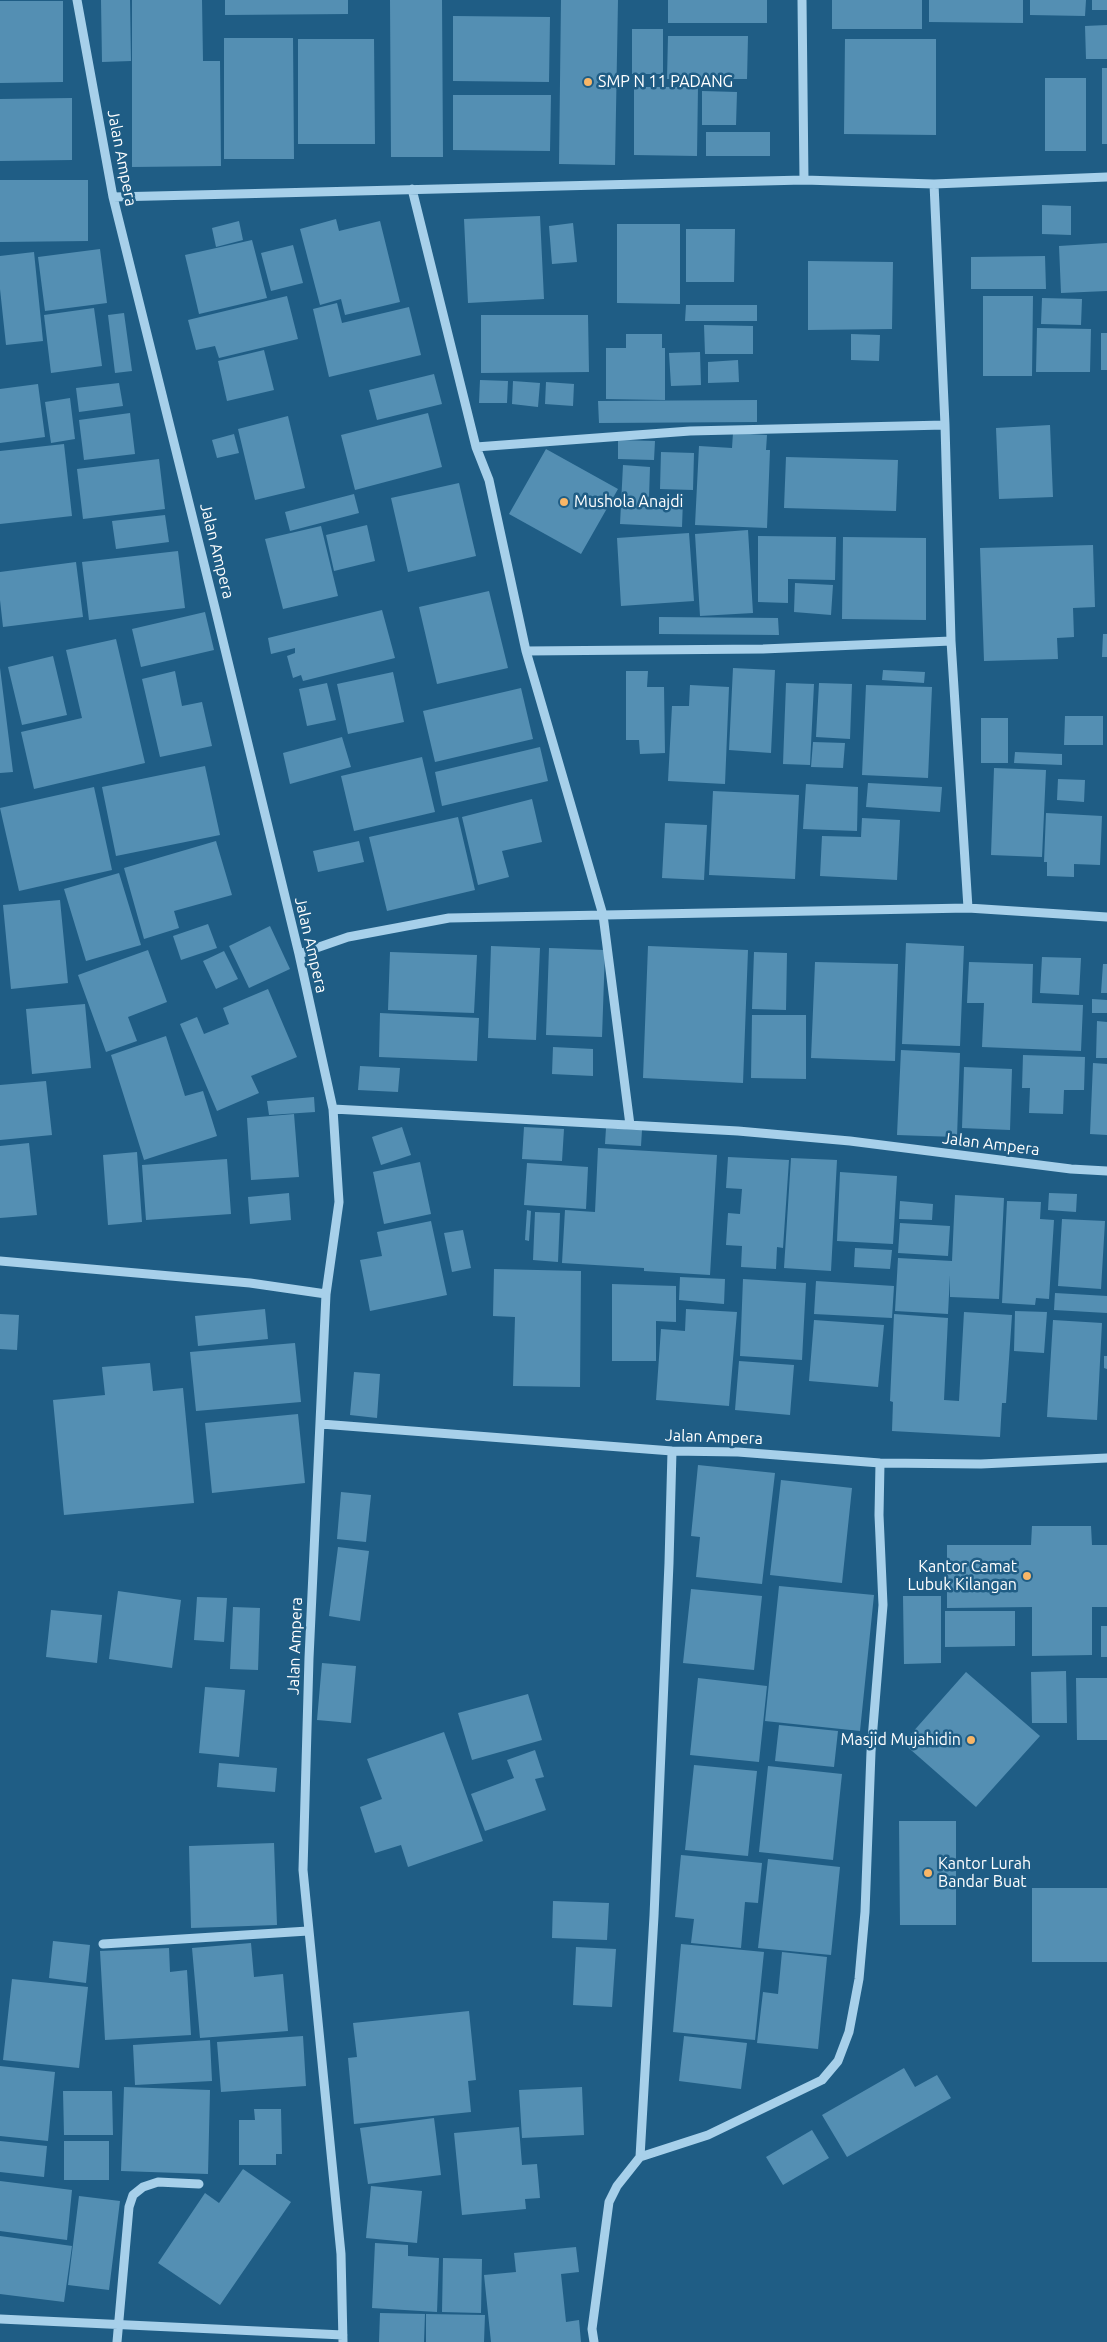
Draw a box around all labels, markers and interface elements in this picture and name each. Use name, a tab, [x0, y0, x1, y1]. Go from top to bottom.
place label: SMP N 11 PADANG	[598, 72, 733, 92]
marker: SMP N 11 PADANG	[582, 76, 594, 88]
street label: Jalan Ampera	[103, 108, 141, 208]
place label: Mushola Anajdi	[574, 492, 683, 512]
marker: Mushola Anajdi	[558, 496, 570, 508]
street label: Jalan Ampera	[196, 501, 238, 601]
street label: Jalan Ampera	[291, 895, 331, 995]
street label: Jalan Ampera	[941, 1128, 1041, 1160]
street label: Jalan Ampera	[665, 1426, 763, 1448]
place label: Kantor Camat Lubuk Kilangan	[907, 1557, 1017, 1595]
marker: Kantor Camat Lubuk Kilangan	[1021, 1570, 1033, 1582]
street label: Jalan Ampera	[284, 1597, 306, 1695]
place label: Masjid Mujahidin	[841, 1730, 961, 1750]
marker: Masjid Mujahidin	[965, 1734, 977, 1746]
place label: Kantor Lurah Bandar Buat	[938, 1854, 1031, 1892]
marker: Kantor Lurah Bandar Buat	[922, 1867, 934, 1879]

